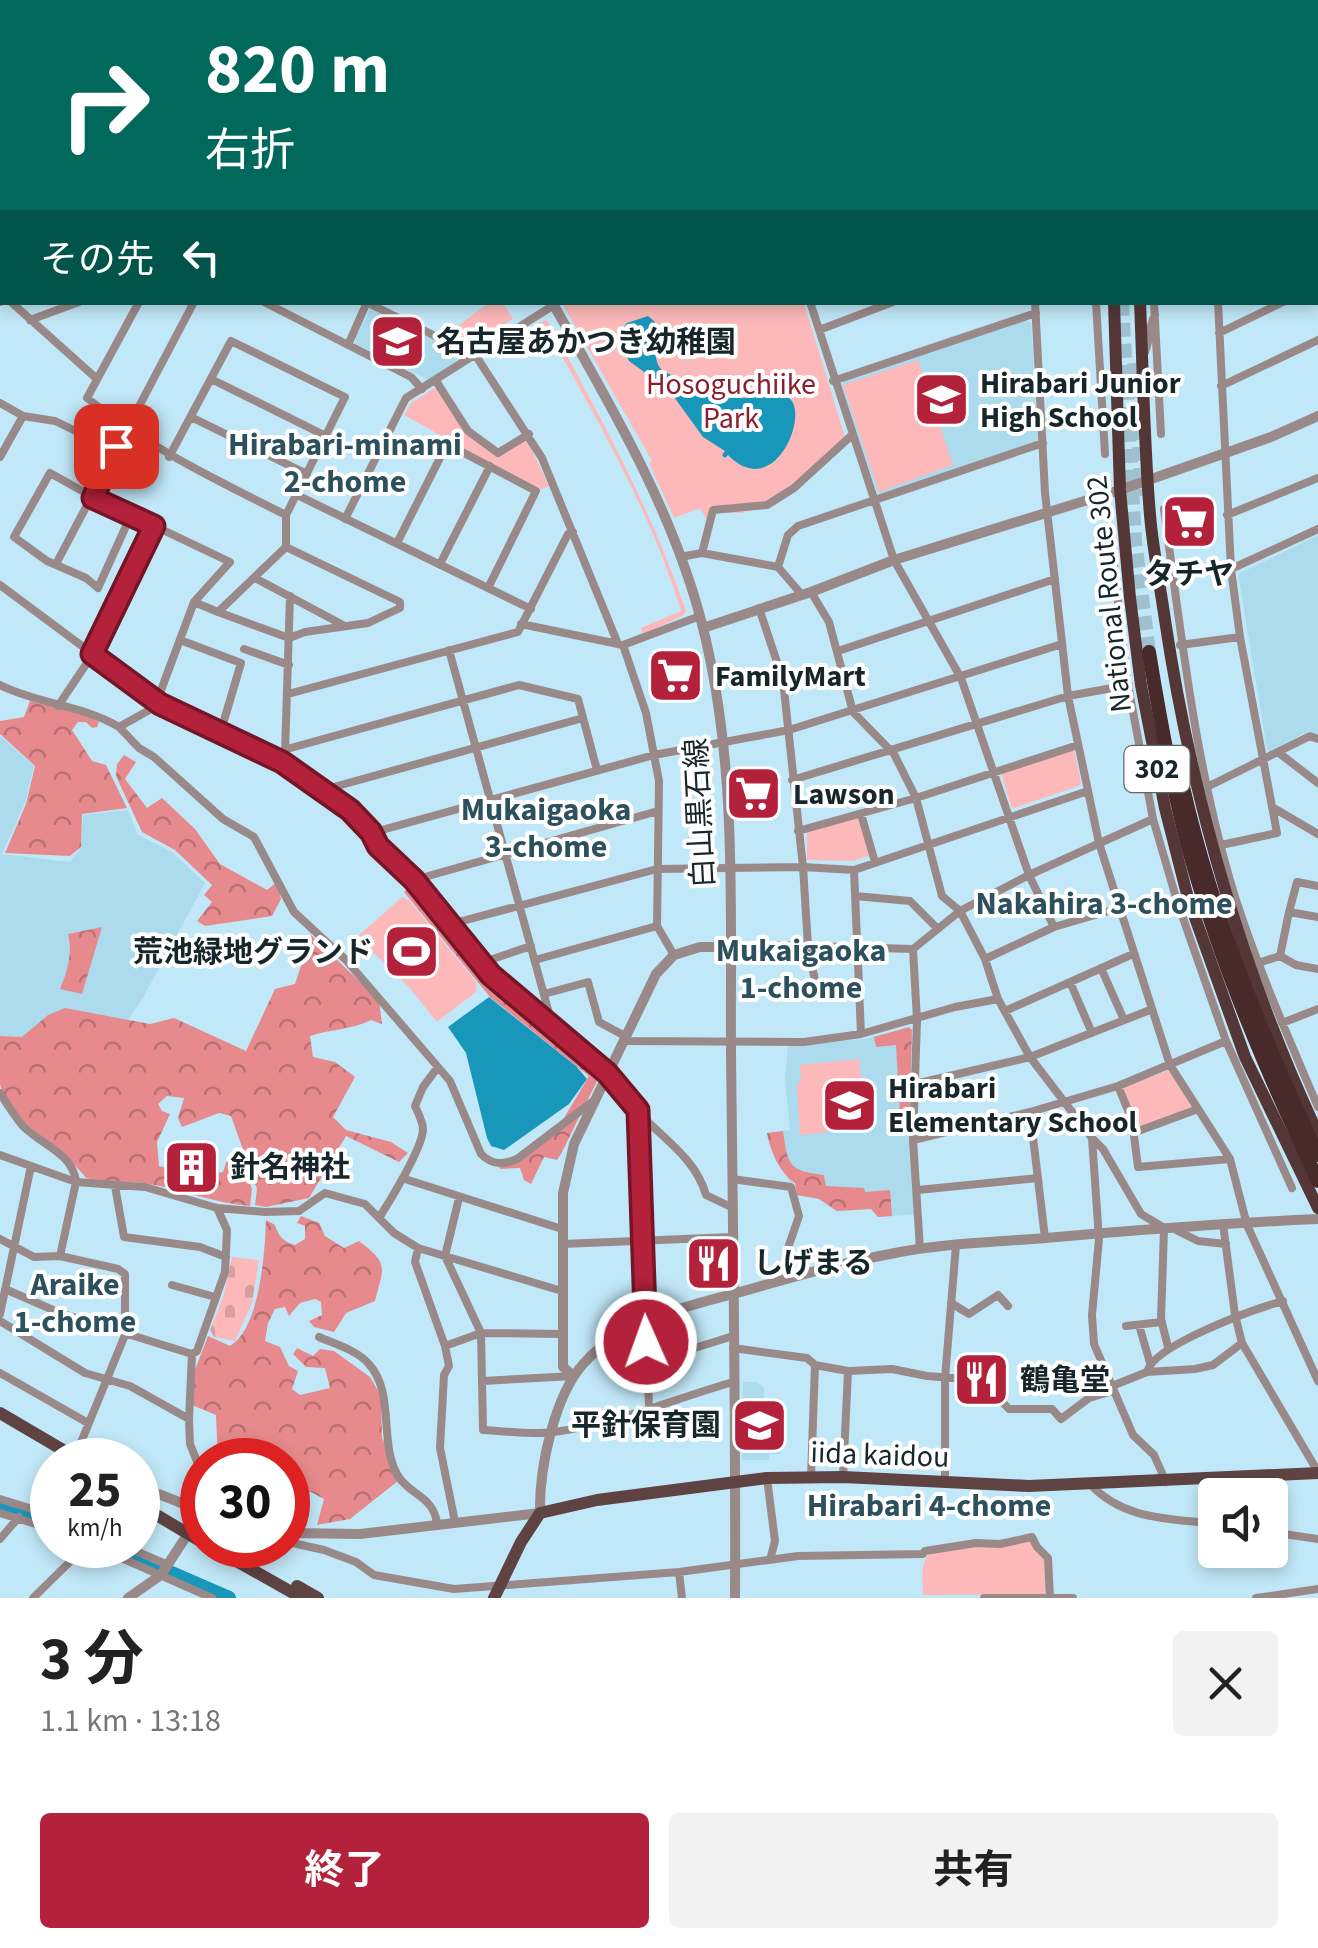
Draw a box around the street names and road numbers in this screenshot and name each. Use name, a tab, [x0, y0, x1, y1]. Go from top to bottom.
street label: National Route 302	[1075, 474, 1143, 714]
street label: 白山黒石線	[675, 737, 725, 889]
road number: 302	[1124, 746, 1190, 792]
street label: iida kaidou	[810, 1431, 950, 1479]

